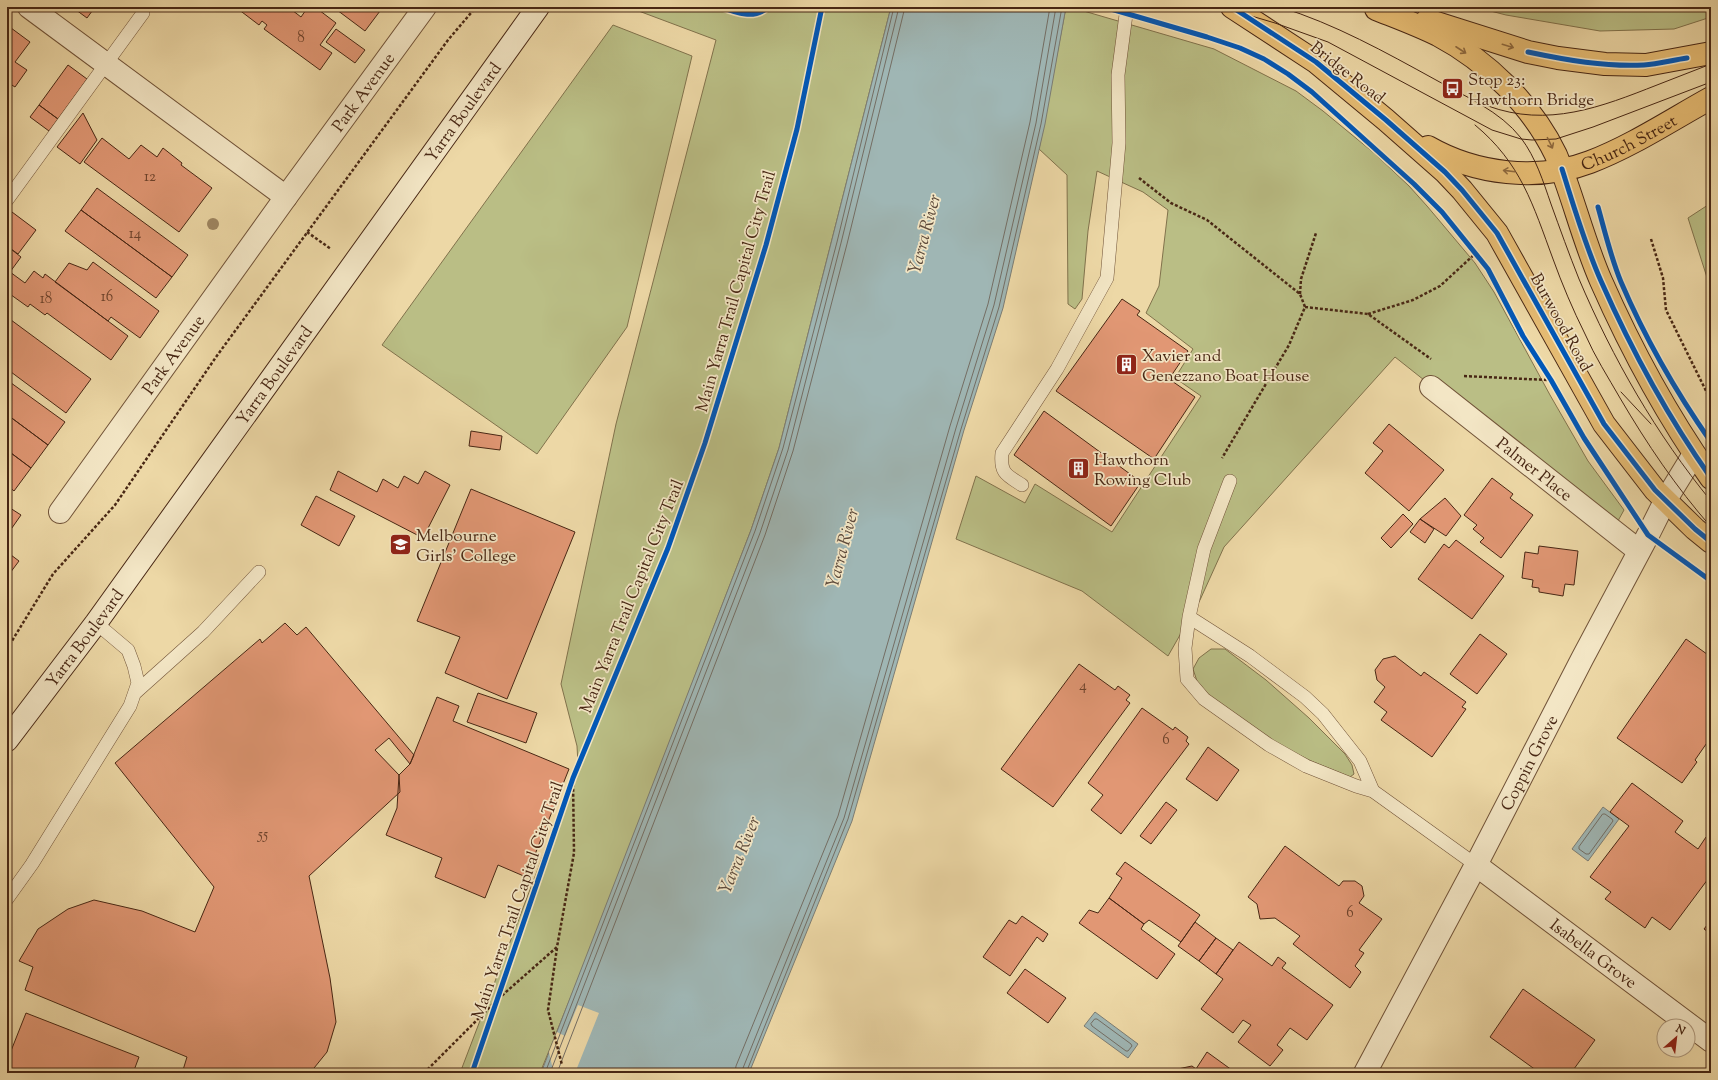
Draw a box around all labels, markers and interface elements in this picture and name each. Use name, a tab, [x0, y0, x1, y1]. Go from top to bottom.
house number: 8	[297, 28, 305, 49]
street label: Bridge Road	[1304, 37, 1390, 111]
one-way arrow	[1501, 43, 1514, 50]
one-way arrow	[1455, 46, 1466, 54]
street label: Park Avenue	[327, 48, 402, 138]
street label: Yarra Boulevard	[420, 58, 509, 168]
place label: Stop 23: Hawthorn Bridge	[1468, 69, 1594, 113]
bus stop icon: Stop 23: Hawthorn Bridge	[1439, 76, 1465, 102]
street label: Church Street	[1578, 110, 1682, 178]
one-way arrow	[1547, 137, 1554, 149]
house number: 12	[144, 167, 156, 188]
street label: Main Yarra Trail Capital City Trail	[691, 168, 783, 415]
one-way arrow	[1503, 168, 1516, 175]
water label: Yarra River	[903, 191, 949, 277]
house number: 14	[129, 224, 142, 245]
street label: Burwood Road	[1523, 269, 1597, 377]
house number: 16	[101, 287, 113, 308]
house number: 18	[40, 289, 52, 310]
street label: Park Avenue	[138, 311, 212, 400]
street label: Yarra Boulevard	[231, 321, 320, 431]
place label: Xavier and Genezzano Boat House	[1142, 345, 1309, 389]
building icon: Xavier and Genezzano Boat House	[1113, 352, 1139, 378]
street label: Palmer Place	[1490, 433, 1577, 508]
place label: Hawthorn Rowing Club	[1094, 449, 1191, 493]
building icon: Hawthorn Rowing Club	[1065, 456, 1091, 482]
street label: Main Yarra Trail Capital City Trail	[575, 476, 691, 717]
water label: Yarra River	[821, 505, 867, 591]
place label: Melbourne Girls' College	[416, 525, 516, 569]
school or university icon: Melbourne Girls' College	[387, 532, 413, 558]
street label: Yarra Boulevard	[41, 585, 131, 693]
house number: 4	[1079, 676, 1087, 697]
street label: Coppin Grove	[1496, 711, 1565, 816]
house number: 6	[1162, 730, 1170, 751]
street label: Main Yarra Trail Capital City Trail	[467, 778, 571, 1023]
water label: Yarra River	[714, 813, 768, 898]
house number: 55	[257, 825, 268, 846]
house number: 6	[1346, 903, 1354, 924]
street label: Isabella Grove	[1544, 914, 1641, 995]
north arrow	[1656, 1018, 1696, 1058]
text: N	[1672, 1020, 1688, 1039]

